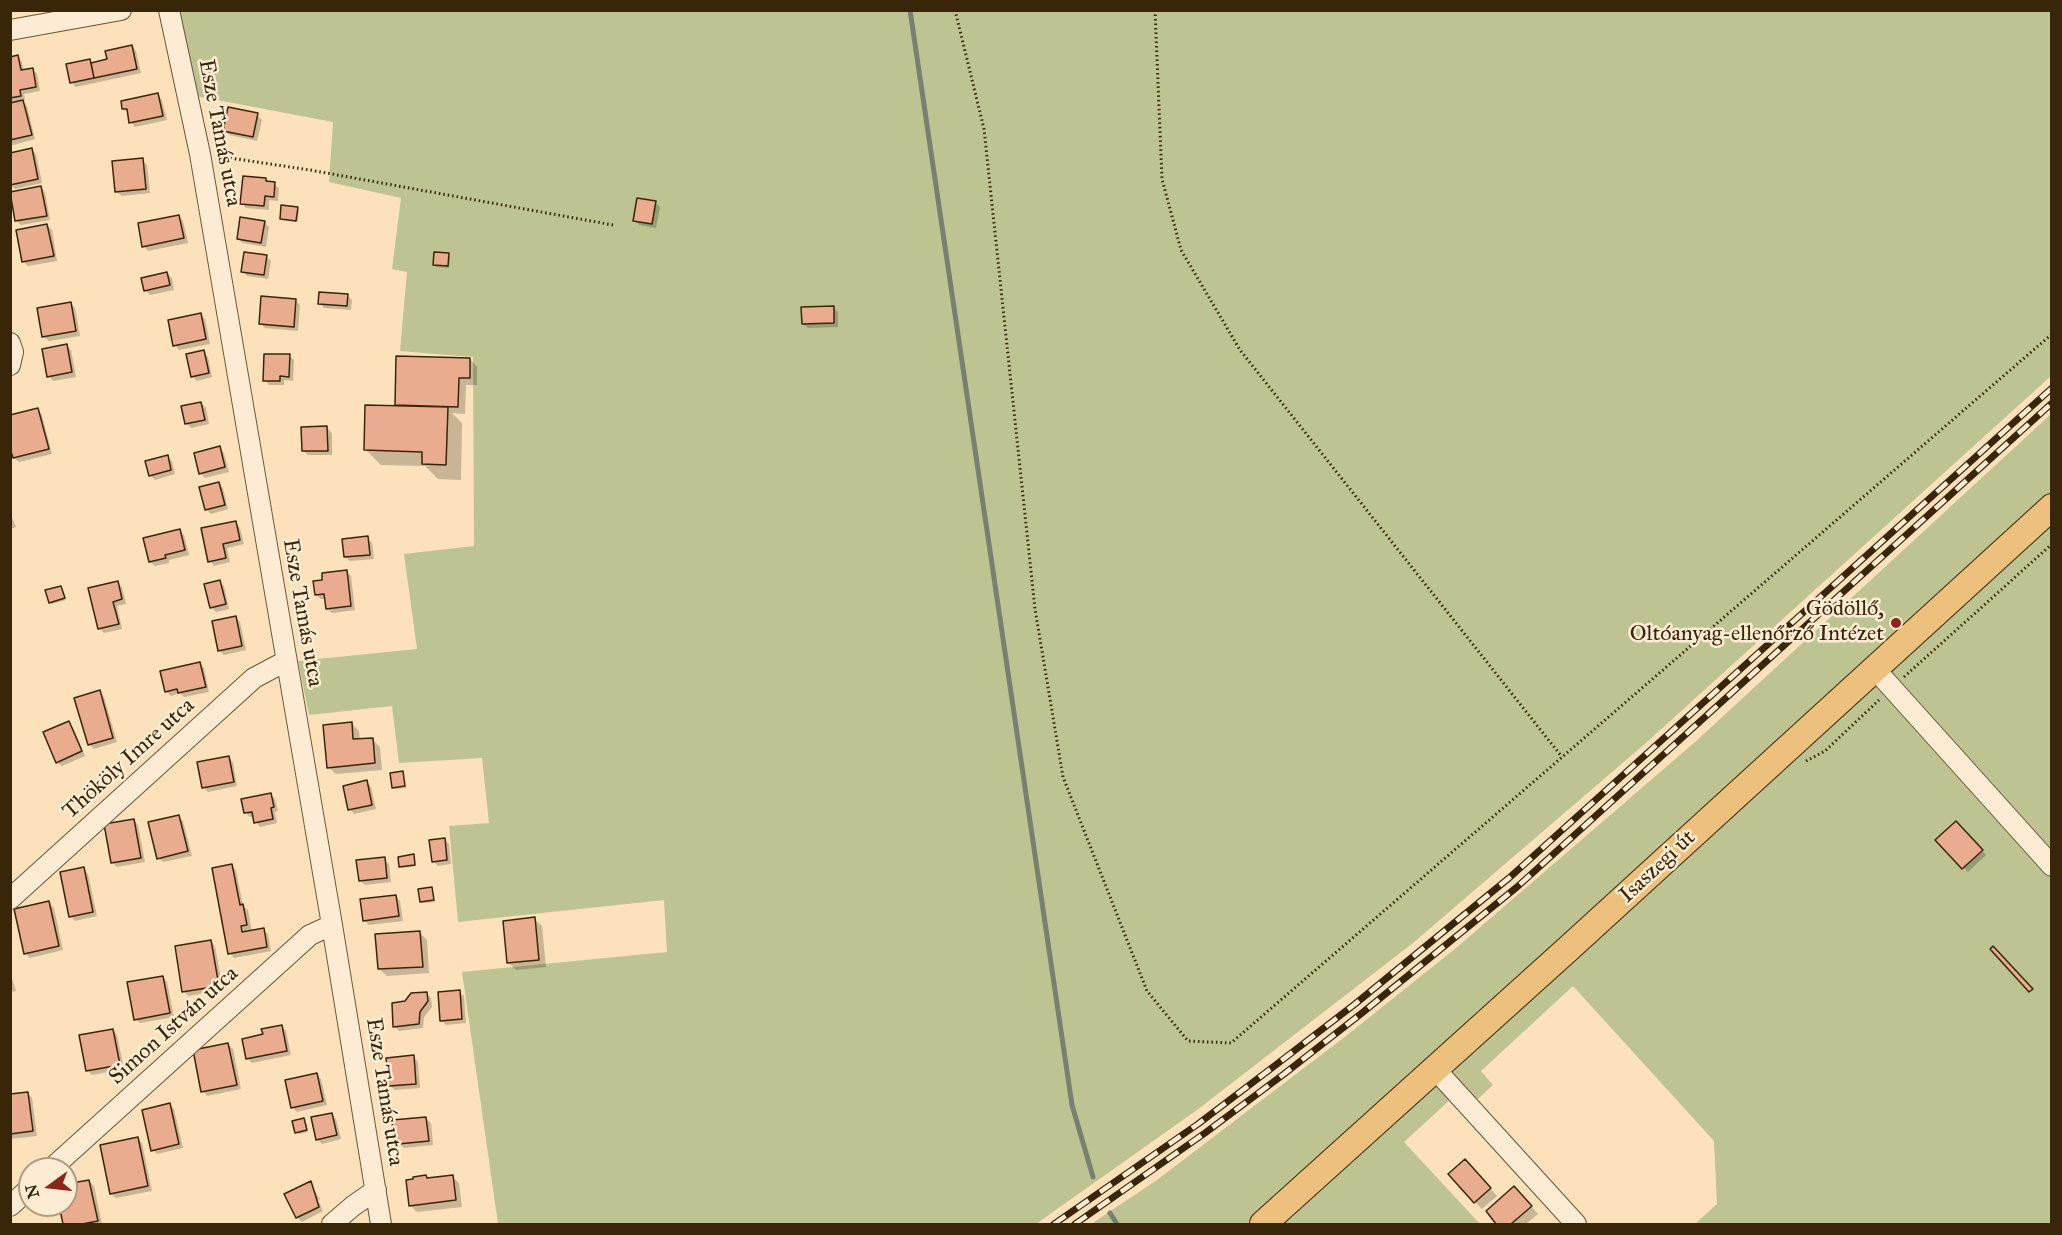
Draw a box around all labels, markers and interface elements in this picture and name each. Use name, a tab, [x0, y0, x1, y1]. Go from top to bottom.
street label: Esze Tamás utca	[192, 57, 246, 209]
street label: Esze Tamás utca	[276, 537, 328, 689]
place label: Gödöllő, Oltóanyag-ellenőrző Intézet	[1630, 597, 1884, 648]
marker: Gödöllő, Oltóanyag-ellenőrző Intézet	[1889, 616, 1903, 630]
street label: Thököly Imre utca	[58, 693, 200, 825]
street label: Isaszegi út	[1614, 825, 1702, 909]
street label: Simon István utca	[104, 961, 244, 1091]
street label: Esze Tamás utca	[359, 1016, 409, 1168]
north arrow	[18, 1157, 78, 1217]
text: N	[21, 1182, 43, 1200]

